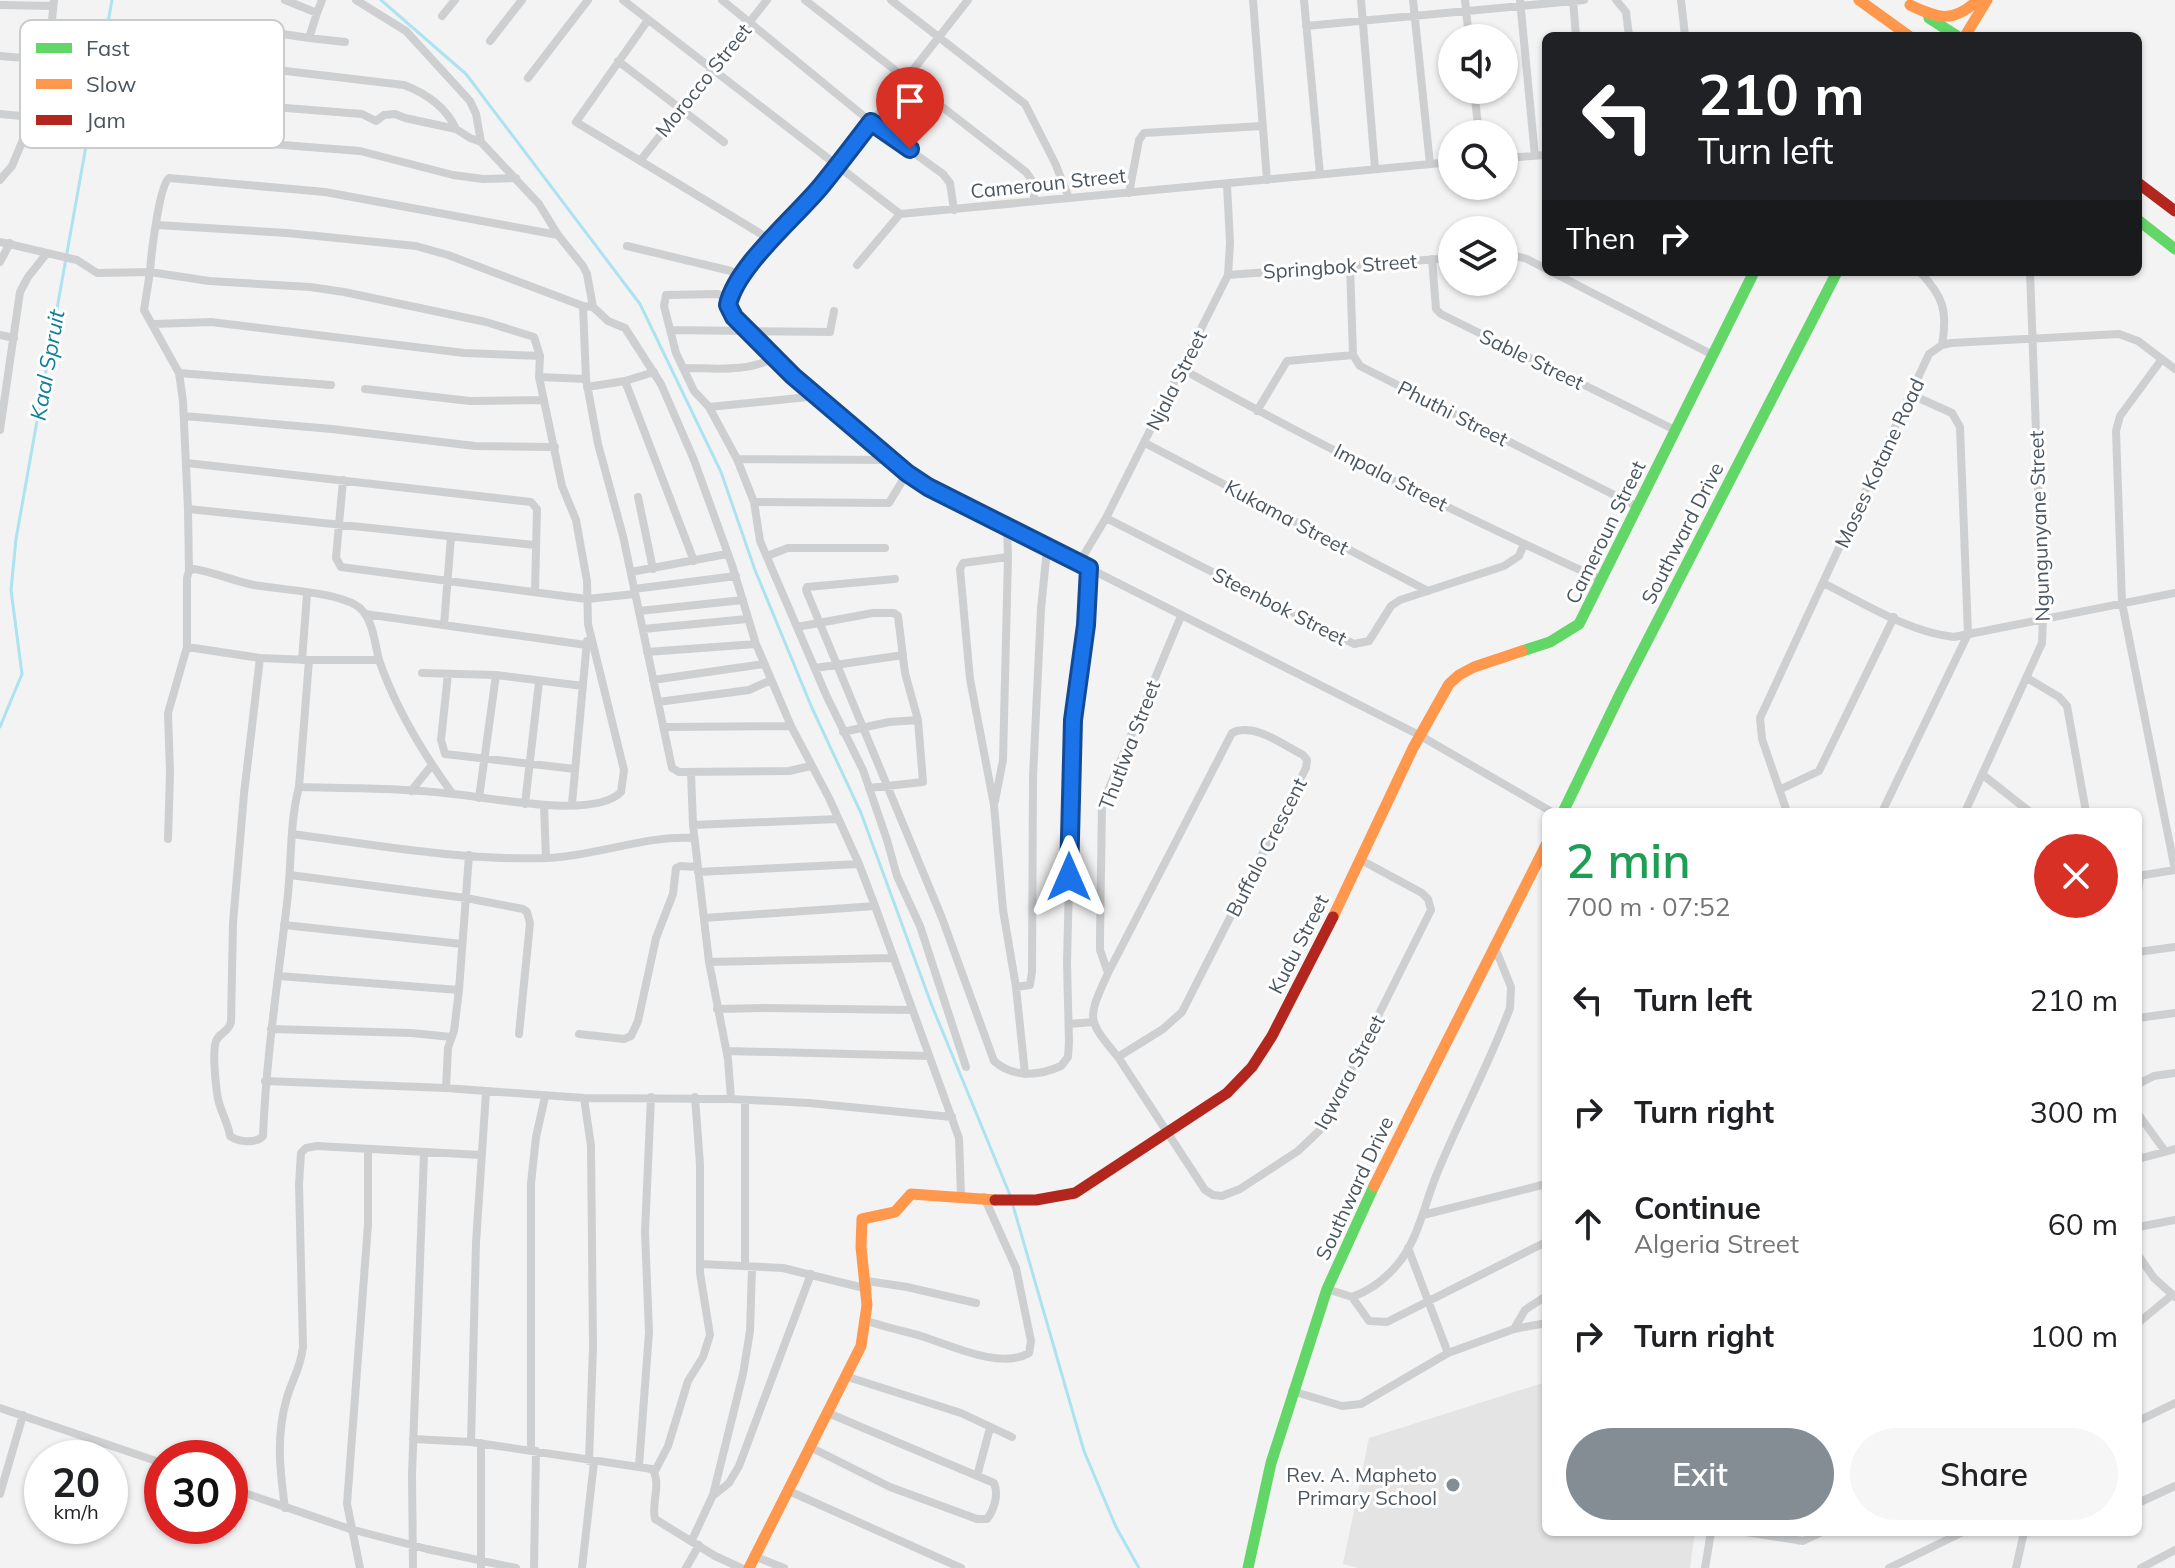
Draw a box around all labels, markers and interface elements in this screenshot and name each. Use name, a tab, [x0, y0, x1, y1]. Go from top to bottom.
street label: Morocco Street	[650, 18, 756, 142]
legend	[20, 20, 284, 148]
map controls	[1438, 24, 1518, 296]
button: sound	[1438, 24, 1518, 104]
text: Fast	[86, 34, 130, 62]
text: 210 m	[1698, 59, 1865, 129]
icon: left	[1566, 64, 1670, 168]
pin	[876, 67, 944, 149]
text: Slow	[86, 70, 136, 98]
icon: arrive	[888, 79, 932, 123]
text: Jam	[86, 106, 126, 134]
button: search	[1438, 120, 1518, 200]
text: Turn left	[1698, 128, 1834, 173]
street label: Cameroun Street	[969, 162, 1127, 204]
button: layers	[1438, 216, 1518, 296]
icon: right	[1652, 216, 1696, 260]
text: Then	[1566, 219, 1636, 257]
street label: Springbok Street	[1262, 248, 1418, 284]
water label: Kaal Spruit	[24, 306, 71, 423]
street label: Sable Street	[1476, 323, 1588, 395]
street label: Njala Street	[1140, 326, 1212, 434]
street label: Moses Kotane Road	[1829, 374, 1929, 552]
street label: Phuthi Street	[1394, 375, 1512, 451]
street label: Ngungunyane Street	[2023, 430, 2055, 622]
street label: Impala Street	[1330, 438, 1452, 516]
street label: Cameroun Street	[1560, 456, 1650, 608]
street label: Southward Drive	[1635, 458, 1729, 608]
street label: Kukama Street	[1221, 474, 1353, 560]
street label: Steenbok Street	[1209, 561, 1351, 651]
street label: Thutlwa Street	[1093, 677, 1165, 813]
street label: Buffalo Crescent	[1220, 773, 1312, 921]
text: 2 min	[1566, 830, 1691, 890]
button: close	[2034, 834, 2118, 918]
position arrow	[1027, 835, 1111, 919]
street label: Kudu Street	[1262, 890, 1334, 998]
text: 700 m · 07:52	[1566, 890, 1730, 923]
icon: left	[1566, 978, 1610, 1022]
text: Turn left	[1634, 981, 1752, 1019]
text: 210 m	[2030, 981, 2118, 1019]
street label: Iqwara Street	[1308, 1010, 1390, 1134]
icon: right	[1566, 1090, 1610, 1134]
text: Turn right	[1634, 1093, 1774, 1131]
text: 300 m	[2030, 1093, 2118, 1131]
street label: Southward Drive	[1310, 1112, 1398, 1264]
text: Continue	[1634, 1189, 1761, 1227]
icon: ahead	[1566, 1202, 1610, 1246]
text: 60 m	[2048, 1205, 2118, 1243]
text: Algeria Street	[1634, 1227, 1799, 1260]
icon: right	[1566, 1314, 1610, 1358]
text: Turn right	[1634, 1317, 1774, 1355]
text: 100 m	[2030, 1317, 2118, 1355]
button: Exit	[1566, 1428, 1834, 1520]
button: Share	[1850, 1428, 2118, 1520]
speed limit sign: 30	[144, 1440, 248, 1544]
text: 20	[52, 1457, 100, 1507]
place label: Rev. A. Mapheto Primary School	[1286, 1462, 1437, 1510]
marker: Rev. A. Mapheto Primary School	[1444, 1476, 1462, 1494]
text: km/h	[53, 1499, 99, 1524]

